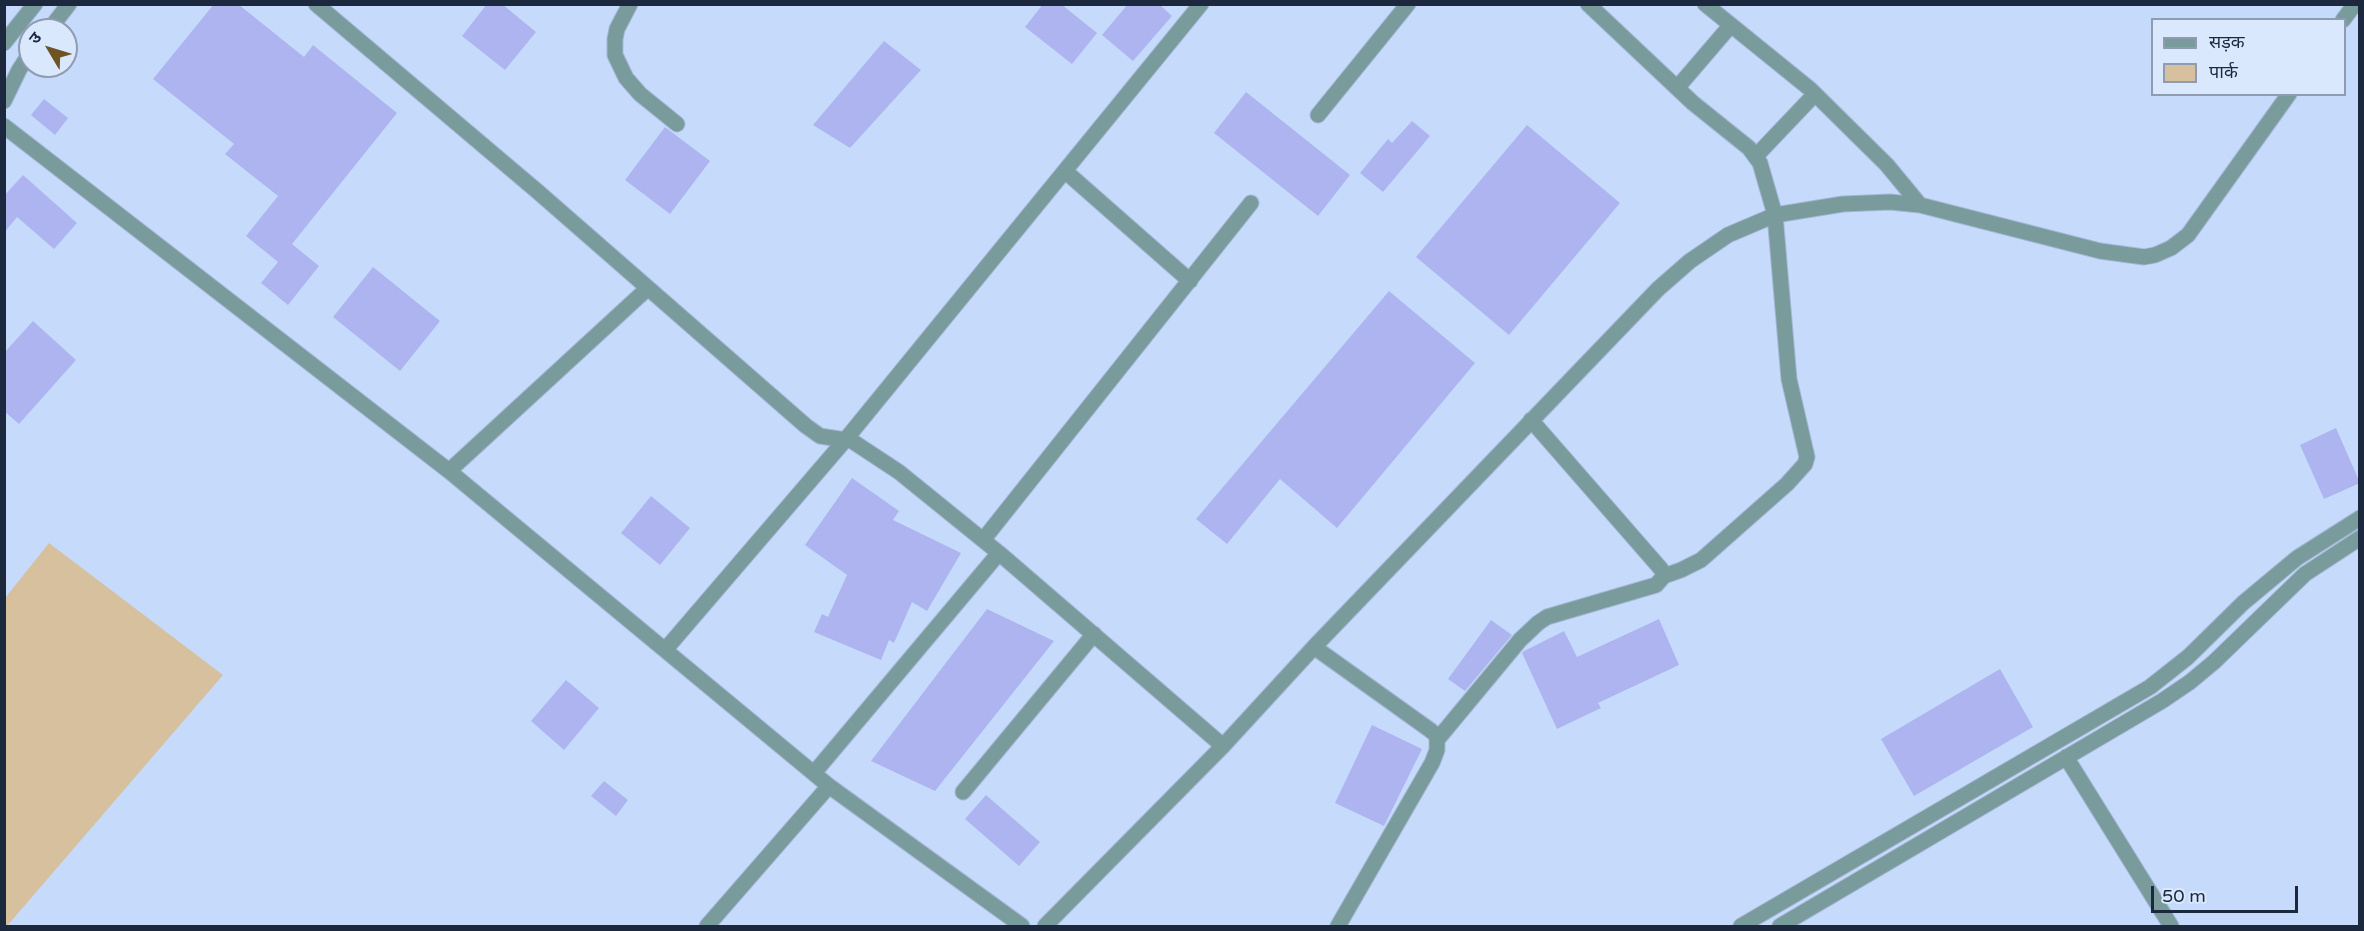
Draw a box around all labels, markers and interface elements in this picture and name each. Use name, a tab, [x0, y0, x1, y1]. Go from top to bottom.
north arrow	[18, 18, 78, 78]
legend	[2151, 18, 2346, 96]
text: उ	[25, 28, 46, 48]
text: सड़क	[2209, 31, 2245, 53]
text: पार्क	[2209, 61, 2238, 83]
scale bar	[2154, 874, 2301, 912]
text: 50 m	[2162, 885, 2206, 907]

